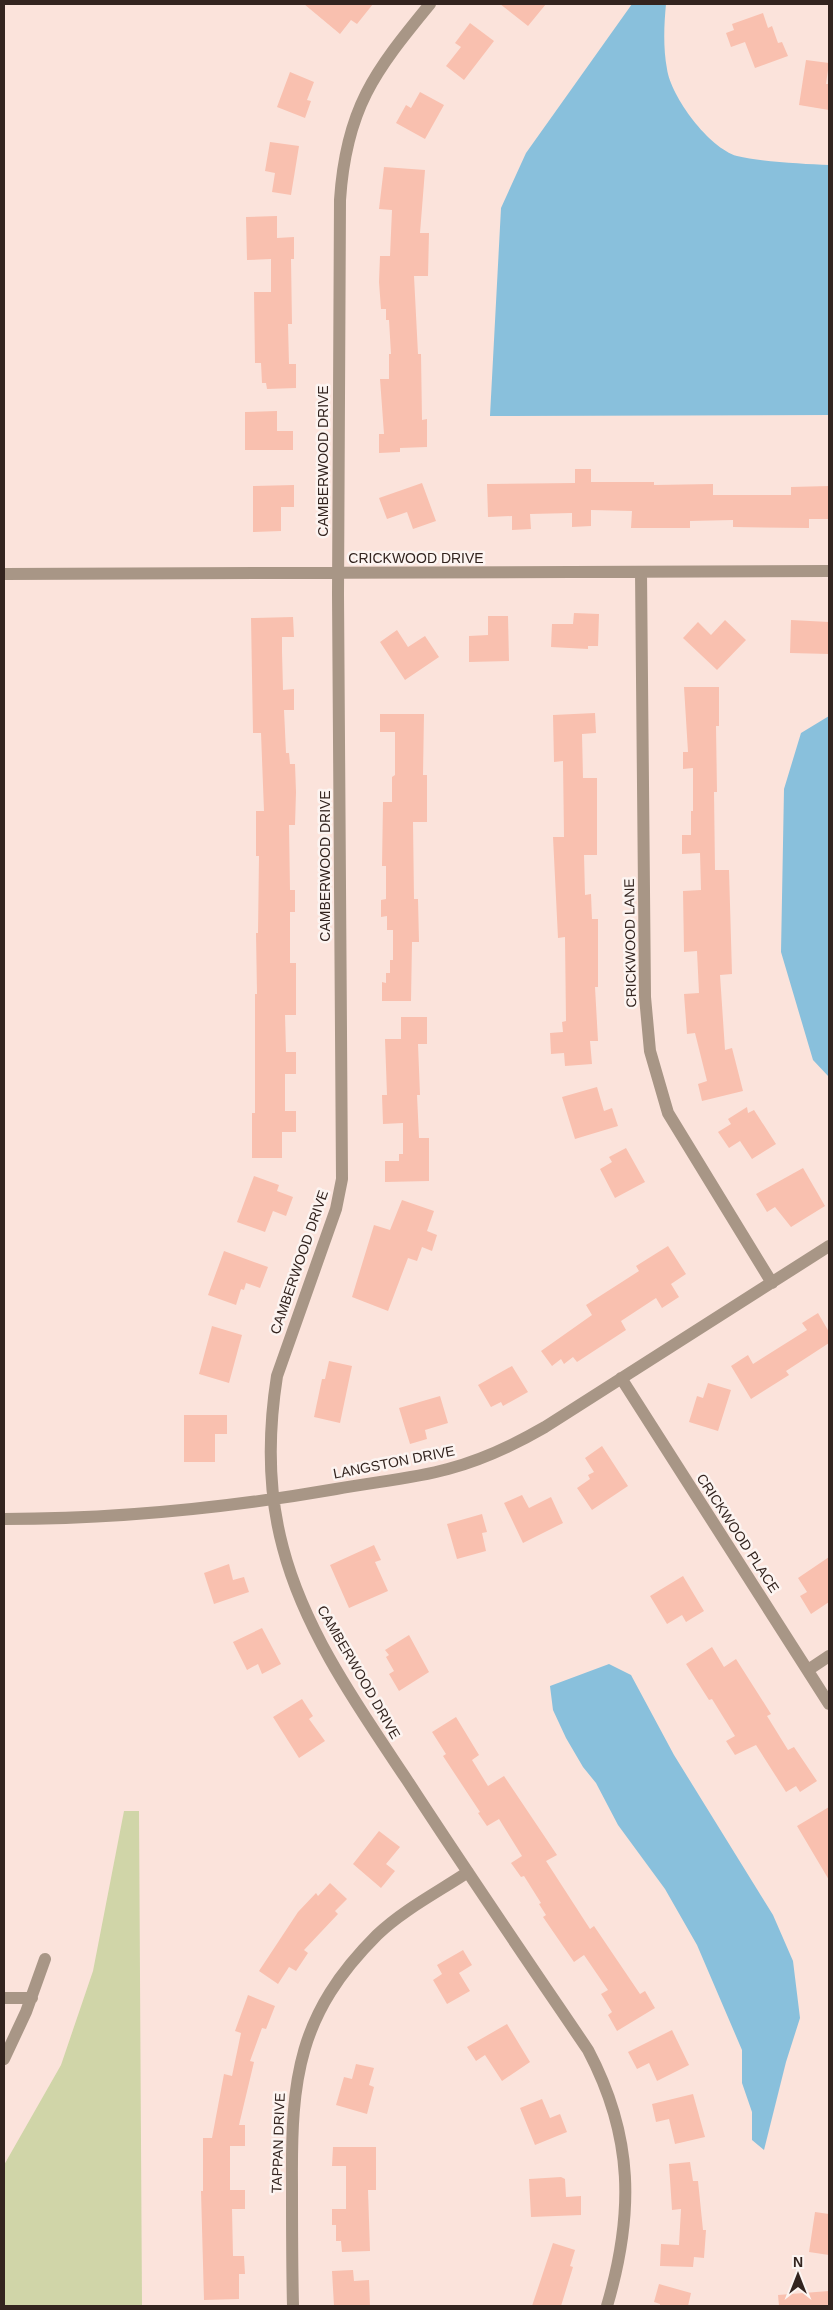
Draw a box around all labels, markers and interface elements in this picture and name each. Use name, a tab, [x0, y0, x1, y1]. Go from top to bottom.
street label: CAMBERWOOD DRIVE	[315, 385, 331, 537]
street label: CRICKWOOD DRIVE	[348, 550, 484, 566]
street label: CAMBERWOOD DRIVE	[317, 790, 333, 942]
street label: CRICKWOOD LANE	[621, 878, 639, 1008]
street label: CAMBERWOOD DRIVE	[267, 1188, 331, 1336]
street label: LANGSTON DRIVE	[332, 1442, 456, 1482]
street label: CRICKWOOD PLACE	[694, 1471, 782, 1595]
street label: CAMBERWOOD DRIVE	[314, 1602, 404, 1742]
street label: TAPPAN DRIVE	[268, 2092, 288, 2194]
north arrow	[773, 2250, 823, 2300]
text: N	[793, 2254, 803, 2270]

